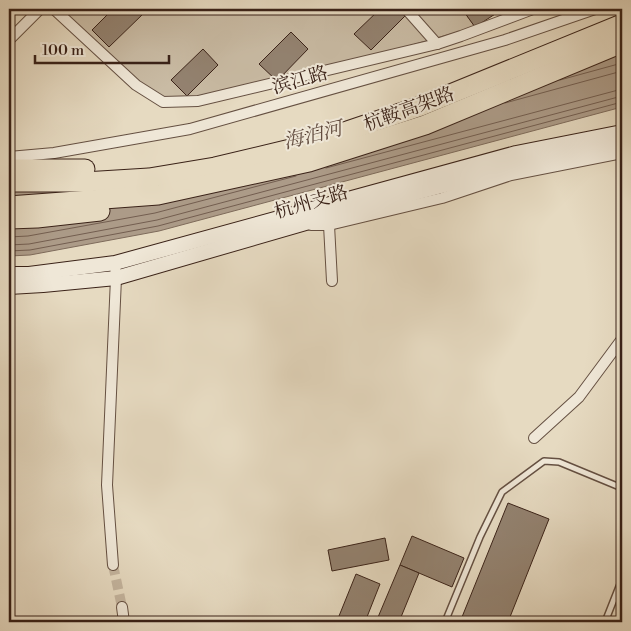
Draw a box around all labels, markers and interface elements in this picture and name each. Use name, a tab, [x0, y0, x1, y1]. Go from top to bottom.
scale bar	[35, 32, 169, 64]
text: 100 m	[42, 41, 84, 60]
street label: 滨江路	[269, 61, 331, 99]
street label: 杭鞍高架路	[360, 81, 458, 137]
water label: 海泊河	[281, 116, 348, 155]
street label: 杭州支路	[271, 180, 351, 224]

